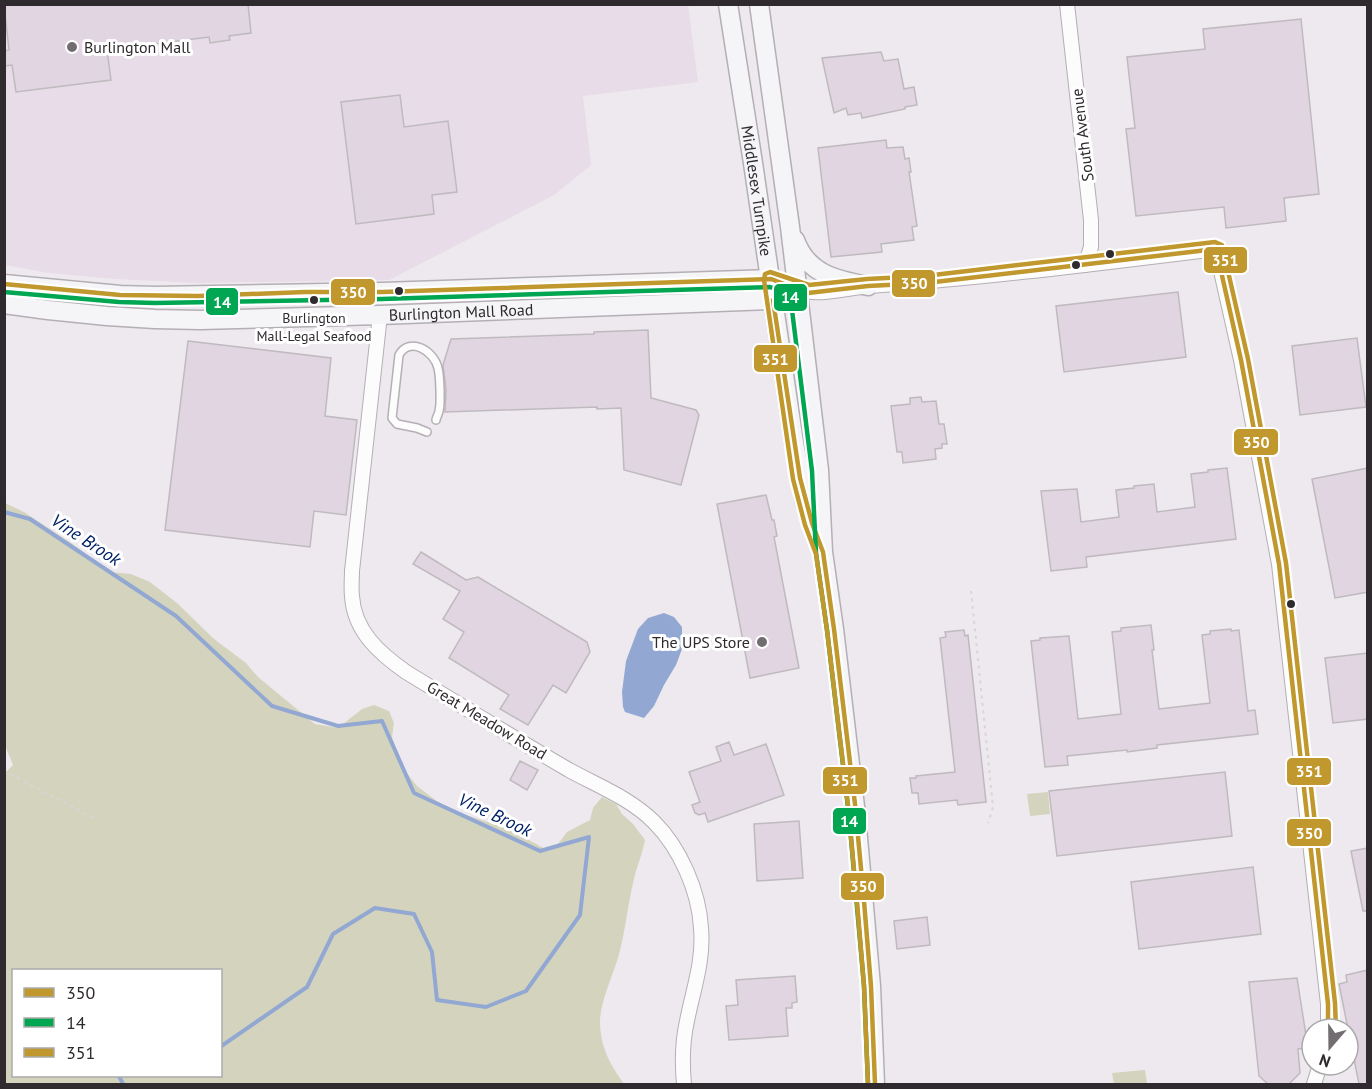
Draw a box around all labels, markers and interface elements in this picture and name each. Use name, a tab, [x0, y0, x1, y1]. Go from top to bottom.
place label: Burlington Mall	[84, 37, 191, 57]
marker: Burlington Mall	[65, 40, 79, 54]
street label: South Avenue	[1066, 87, 1098, 183]
street label: Middlesex Turnpike	[737, 124, 776, 257]
line badge: 351	[1203, 246, 1248, 274]
unlabelled marker	[1104, 248, 1116, 260]
text: 351	[1211, 250, 1239, 270]
unlabelled marker	[1070, 259, 1082, 271]
line badge: 350	[891, 269, 936, 298]
text: 350	[900, 273, 928, 293]
line badge: 350	[330, 278, 376, 306]
text: 350	[339, 282, 367, 302]
line badge: 14	[773, 283, 808, 312]
unlabelled marker	[393, 285, 405, 297]
line badge: 14	[205, 287, 239, 316]
text: 14	[781, 287, 799, 307]
text: 14	[213, 292, 231, 312]
marker: Burlington Mall-Legal Seafood	[308, 294, 320, 306]
street label: Burlington Mall Road	[388, 299, 534, 325]
place label: Burlington Mall-Legal Seafood	[256, 309, 372, 345]
line badge: 351	[753, 344, 798, 373]
text: 351	[761, 349, 789, 369]
line badge: 350	[1233, 428, 1279, 456]
text: 350	[1242, 432, 1270, 452]
water label: Vine Brook	[47, 508, 126, 571]
unlabelled marker	[1285, 598, 1297, 610]
place label: The UPS Store	[652, 632, 750, 652]
marker: The UPS Store	[755, 635, 769, 649]
street label: Great Meadow Road	[423, 676, 551, 764]
line badge: 351	[1286, 757, 1332, 786]
text: 351	[1295, 761, 1323, 781]
line badge: 351	[822, 766, 868, 795]
text: 351	[831, 770, 859, 790]
water label: Vine Brook	[455, 787, 537, 842]
line badge: 14	[832, 807, 867, 835]
text: 14	[840, 811, 858, 831]
line badge: 350	[1286, 818, 1332, 847]
text: 350	[1295, 823, 1323, 843]
line badge: 350	[840, 872, 885, 901]
text: 350	[849, 876, 877, 896]
legend	[12, 969, 222, 1077]
text: 350	[66, 981, 96, 1004]
text: 14	[66, 1011, 86, 1034]
north arrow	[1300, 1017, 1360, 1077]
text: 351	[66, 1041, 95, 1064]
text: N	[1317, 1050, 1333, 1072]

